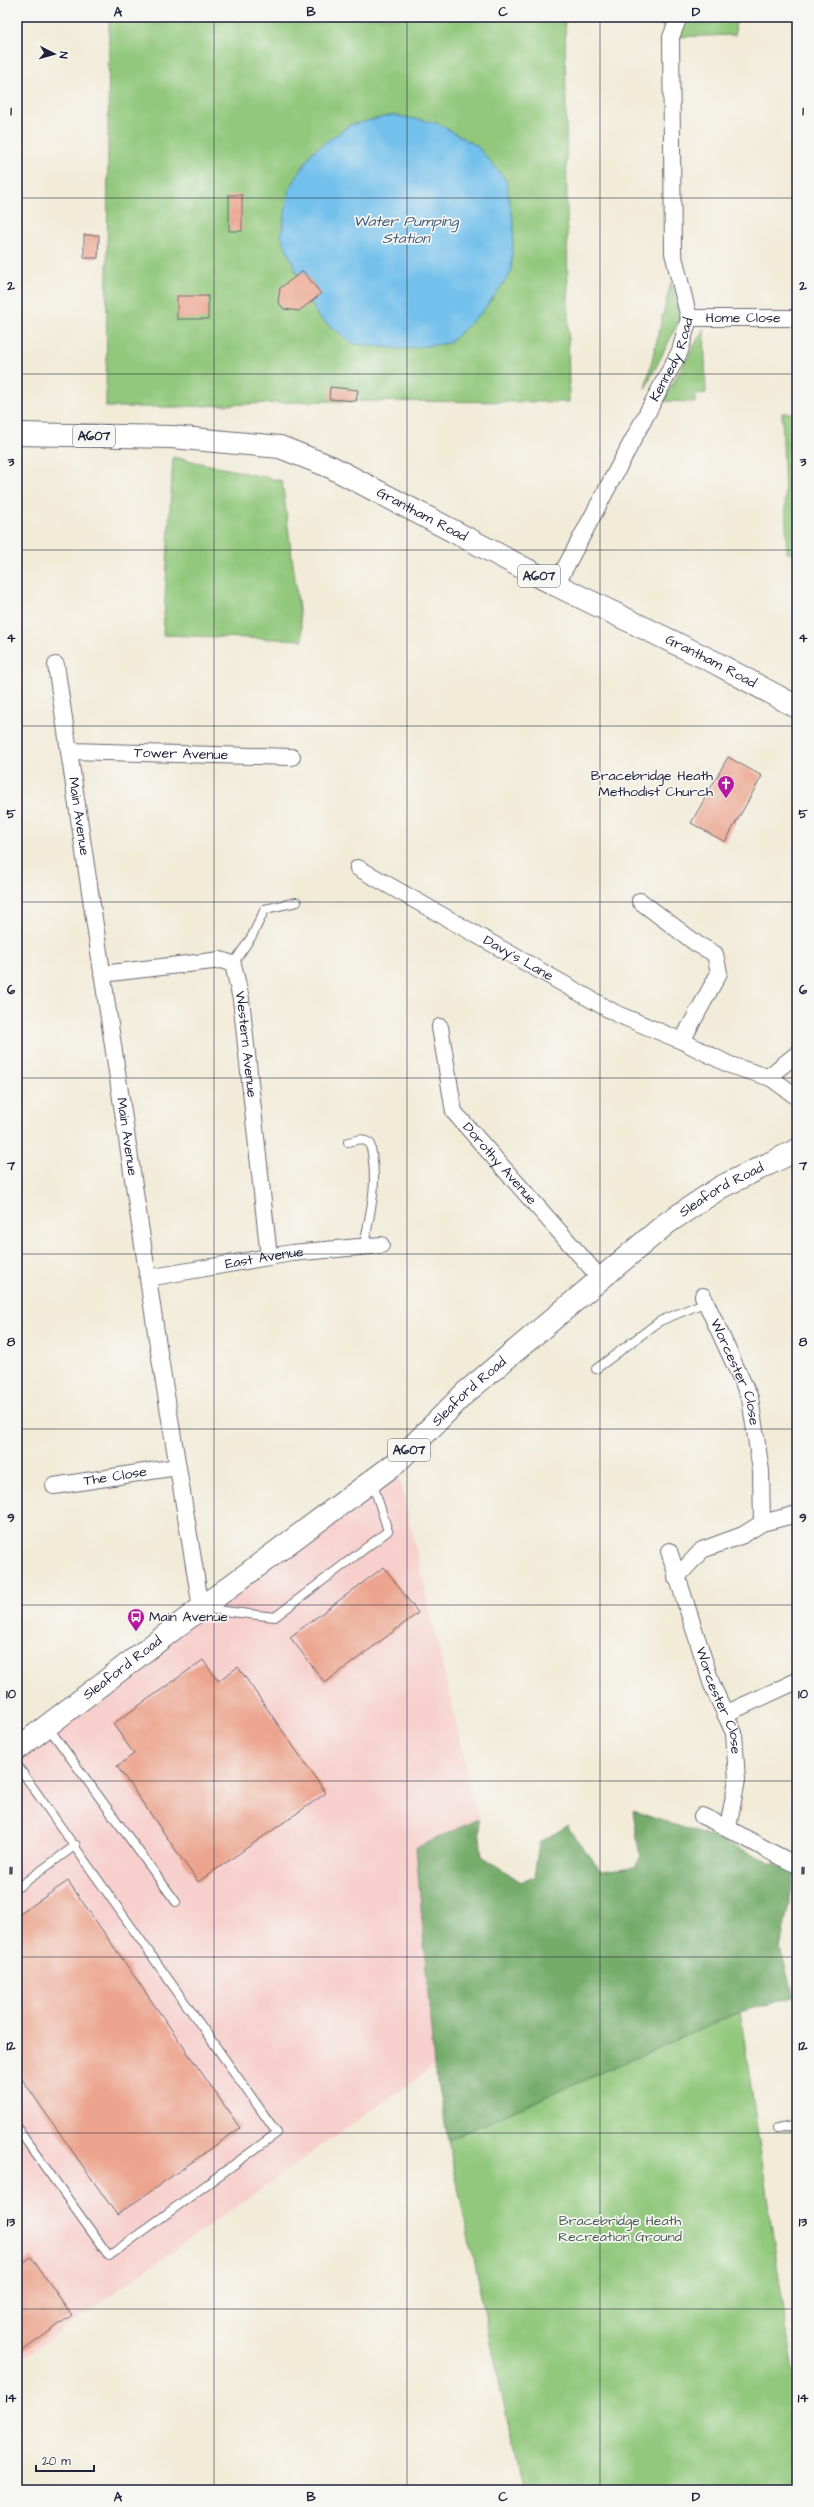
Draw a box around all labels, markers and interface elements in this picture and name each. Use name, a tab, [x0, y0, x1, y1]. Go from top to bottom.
text: A	[114, 3, 123, 21]
text: B	[306, 3, 316, 21]
text: C	[498, 3, 508, 21]
text: D	[692, 3, 701, 21]
north arrow	[34, 34, 74, 74]
text: N	[56, 51, 71, 59]
text: 1	[10, 102, 12, 120]
text: 1	[802, 102, 804, 120]
water label: Water Pumping Station	[354, 211, 460, 249]
text: 2	[6, 277, 15, 295]
text: 2	[798, 277, 807, 295]
street label: Home Close	[705, 308, 781, 328]
street label: Kennedy Road	[645, 315, 699, 405]
road number: A607	[73, 425, 115, 447]
text: 3	[7, 453, 15, 471]
text: 3	[799, 453, 807, 471]
street label: Grantham Road	[373, 483, 471, 547]
road number: A607	[518, 565, 560, 587]
text: 4	[7, 629, 16, 647]
text: 4	[799, 629, 808, 647]
street label: Grantham Road	[662, 630, 760, 693]
street label: Tower Avenue	[134, 743, 229, 765]
place label: Bracebridge Heath Methodist Church	[591, 766, 713, 802]
church icon: Bracebridge Heath Methodist Church	[716, 774, 736, 799]
street label: Main Avenue	[63, 776, 94, 857]
text: 5	[6, 805, 16, 823]
text: 5	[798, 805, 808, 823]
street label: Davy's Lane	[480, 931, 557, 986]
text: 6	[7, 981, 16, 999]
text: 6	[799, 981, 808, 999]
street label: Western Avenue	[230, 989, 262, 1099]
street label: Main Avenue	[111, 1096, 143, 1178]
street label: Dorothy Avenue	[458, 1118, 542, 1210]
text: 7	[6, 1157, 16, 1175]
text: 7	[798, 1157, 808, 1175]
street label: Sleaford Road	[675, 1158, 767, 1222]
street label: East Avenue	[224, 1242, 305, 1274]
street label: Worcester Close	[705, 1316, 764, 1427]
text: 8	[7, 1333, 16, 1351]
text: 8	[799, 1333, 808, 1351]
street label: Sleaford Road	[427, 1352, 511, 1431]
road number: A607	[388, 1439, 430, 1461]
street label: The Close	[82, 1462, 149, 1491]
text: 9	[7, 1509, 15, 1527]
text: 9	[799, 1509, 807, 1527]
bus stop icon: Main Avenue	[126, 1607, 146, 1632]
place label: Main Avenue	[149, 1607, 228, 1627]
street label: Sleaford Road	[79, 1631, 166, 1705]
street label: Worcester Close	[690, 1644, 745, 1755]
text: 10	[6, 1685, 17, 1703]
text: 10	[798, 1685, 809, 1703]
text: 11	[9, 1861, 13, 1879]
text: 11	[801, 1861, 805, 1879]
text: 12	[6, 2037, 16, 2055]
text: 12	[798, 2037, 808, 2055]
park label: Bracebridge Heath Recreation Ground	[558, 2211, 682, 2247]
text: 13	[7, 2213, 16, 2231]
text: 13	[799, 2213, 808, 2231]
text: 14	[6, 2389, 16, 2407]
text: 14	[798, 2389, 808, 2407]
scale bar	[36, 2447, 94, 2473]
text: 20 m	[42, 2453, 71, 2470]
text: A	[114, 2488, 123, 2506]
text: B	[306, 2488, 316, 2506]
text: C	[498, 2488, 508, 2506]
text: D	[692, 2488, 701, 2506]

